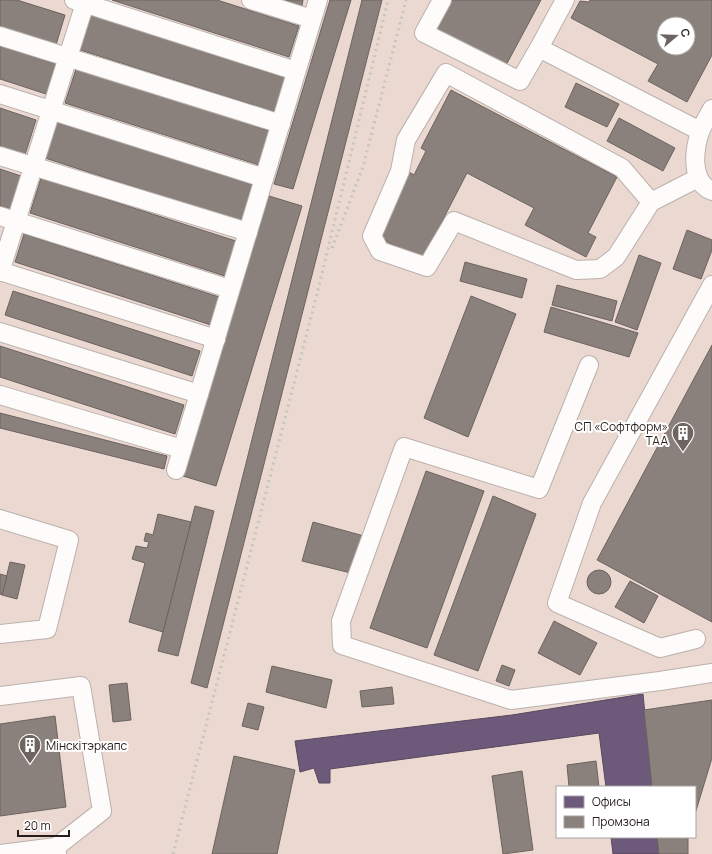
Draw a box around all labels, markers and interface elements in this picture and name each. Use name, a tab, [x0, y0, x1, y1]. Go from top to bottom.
north arrow	[656, 16, 696, 56]
text: С	[678, 26, 694, 39]
place label: СП «Софтформ» ТАА	[575, 418, 668, 449]
building icon: СП «Софтформ» ТАА	[670, 420, 696, 453]
building icon: Мінскітэркапс	[17, 732, 43, 765]
place label: Мінскітэркапс	[46, 737, 128, 754]
legend	[556, 786, 696, 838]
text: Офисы	[592, 793, 631, 810]
scale bar	[18, 812, 69, 838]
text: Промзона	[592, 813, 650, 830]
text: 20 m	[24, 817, 51, 834]

